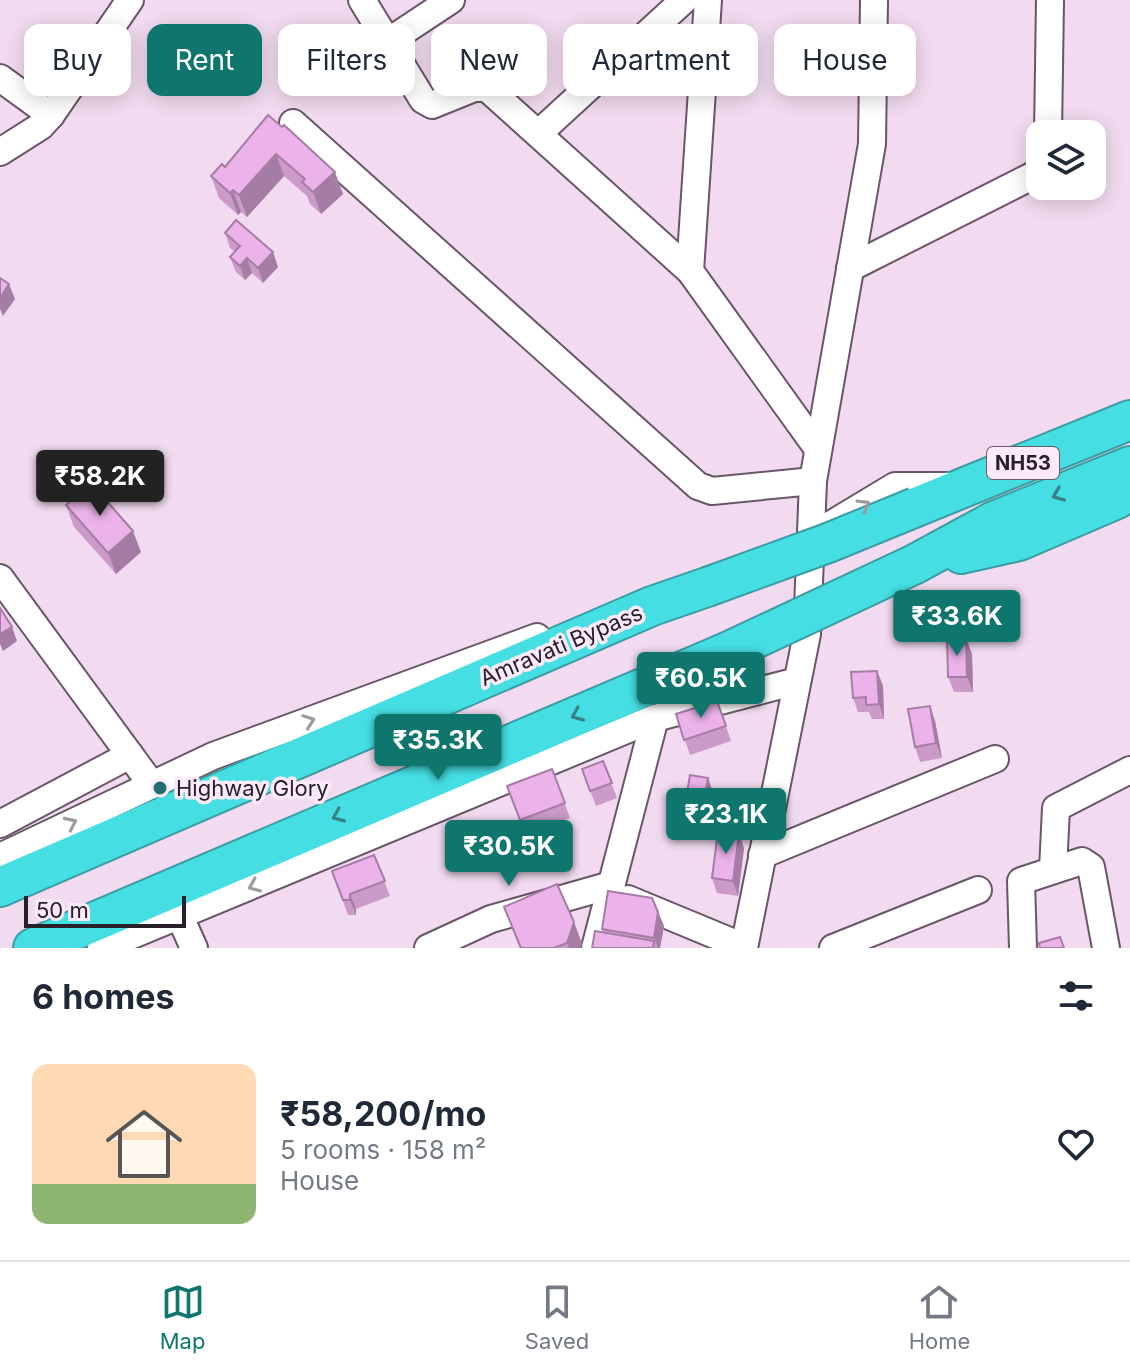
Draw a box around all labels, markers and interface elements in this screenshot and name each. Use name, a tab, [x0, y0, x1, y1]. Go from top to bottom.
chip: Buy	[24, 24, 131, 96]
chip: Rent	[147, 24, 262, 96]
chip: Filters	[278, 24, 415, 96]
chip: New	[431, 24, 547, 96]
chip: Apartment	[563, 24, 758, 96]
chip: House	[774, 24, 916, 96]
map controls	[1026, 120, 1106, 200]
button: layers	[1026, 120, 1106, 200]
road number: NH53	[987, 447, 1059, 479]
pin: ₹58.2K	[35, 450, 165, 518]
text: ₹58.2K	[54, 460, 146, 491]
one-way arrow	[1052, 486, 1066, 502]
one-way arrow	[855, 499, 870, 514]
pin: ₹33.6K	[892, 590, 1022, 658]
street label: Amravati Bypass	[476, 599, 646, 691]
text: ₹33.6K	[911, 600, 1003, 631]
pin: ₹60.5K	[636, 652, 766, 720]
text: ₹60.5K	[655, 662, 747, 693]
one-way arrow	[571, 705, 585, 721]
one-way arrow	[301, 714, 315, 730]
pin: ₹35.3K	[373, 714, 503, 782]
text: ₹35.3K	[392, 724, 484, 755]
place label: Highway Glory	[176, 775, 329, 801]
marker: Highway Glory	[151, 779, 169, 797]
pin: ₹23.1K	[661, 788, 791, 856]
text: ₹23.1K	[684, 798, 768, 829]
one-way arrow	[332, 807, 346, 823]
one-way arrow	[62, 817, 77, 833]
pin: ₹30.5K	[444, 820, 574, 888]
text: ₹30.5K	[463, 830, 555, 861]
one-way arrow	[248, 877, 262, 893]
scale bar	[24, 892, 186, 928]
text: 50 m	[36, 897, 89, 923]
icon: filters	[1054, 974, 1098, 1018]
text: 6 homes	[32, 976, 174, 1017]
text: ₹58,200/mo	[280, 1093, 486, 1134]
icon: home	[96, 1096, 192, 1192]
icon: heart	[1054, 1122, 1098, 1166]
text: 5 rooms · 158 m²	[280, 1134, 486, 1165]
text: House	[280, 1165, 359, 1196]
tab: Map	[160, 1280, 205, 1354]
tab: Saved	[525, 1280, 589, 1354]
tab: Home	[909, 1280, 970, 1354]

